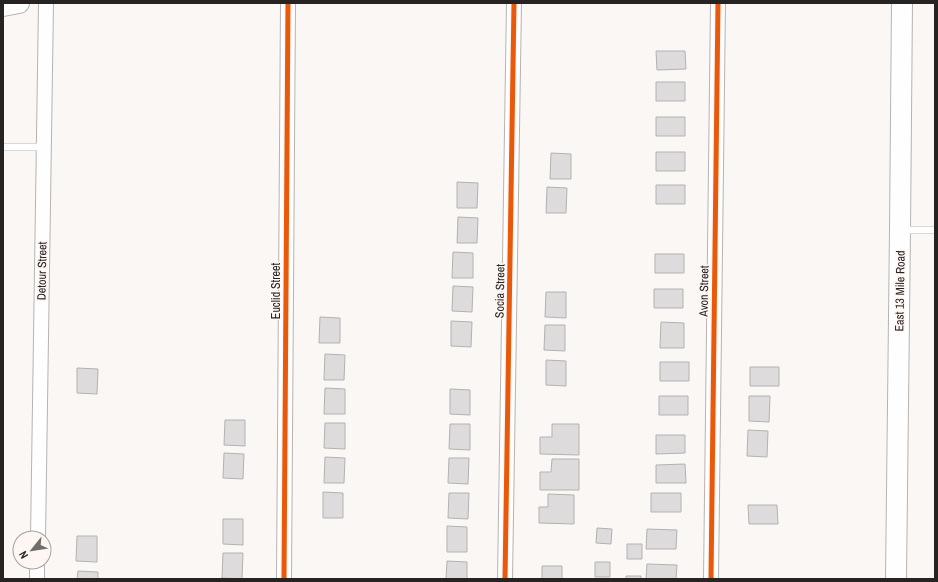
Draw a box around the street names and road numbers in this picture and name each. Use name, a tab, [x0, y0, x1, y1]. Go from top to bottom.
street label: Detour Street	[33, 241, 51, 300]
street label: East 13 Mile Road	[891, 250, 909, 332]
street label: Euclid Street	[268, 263, 284, 319]
street label: Socia Street	[492, 264, 508, 318]
street label: Avon Street	[696, 265, 712, 318]

